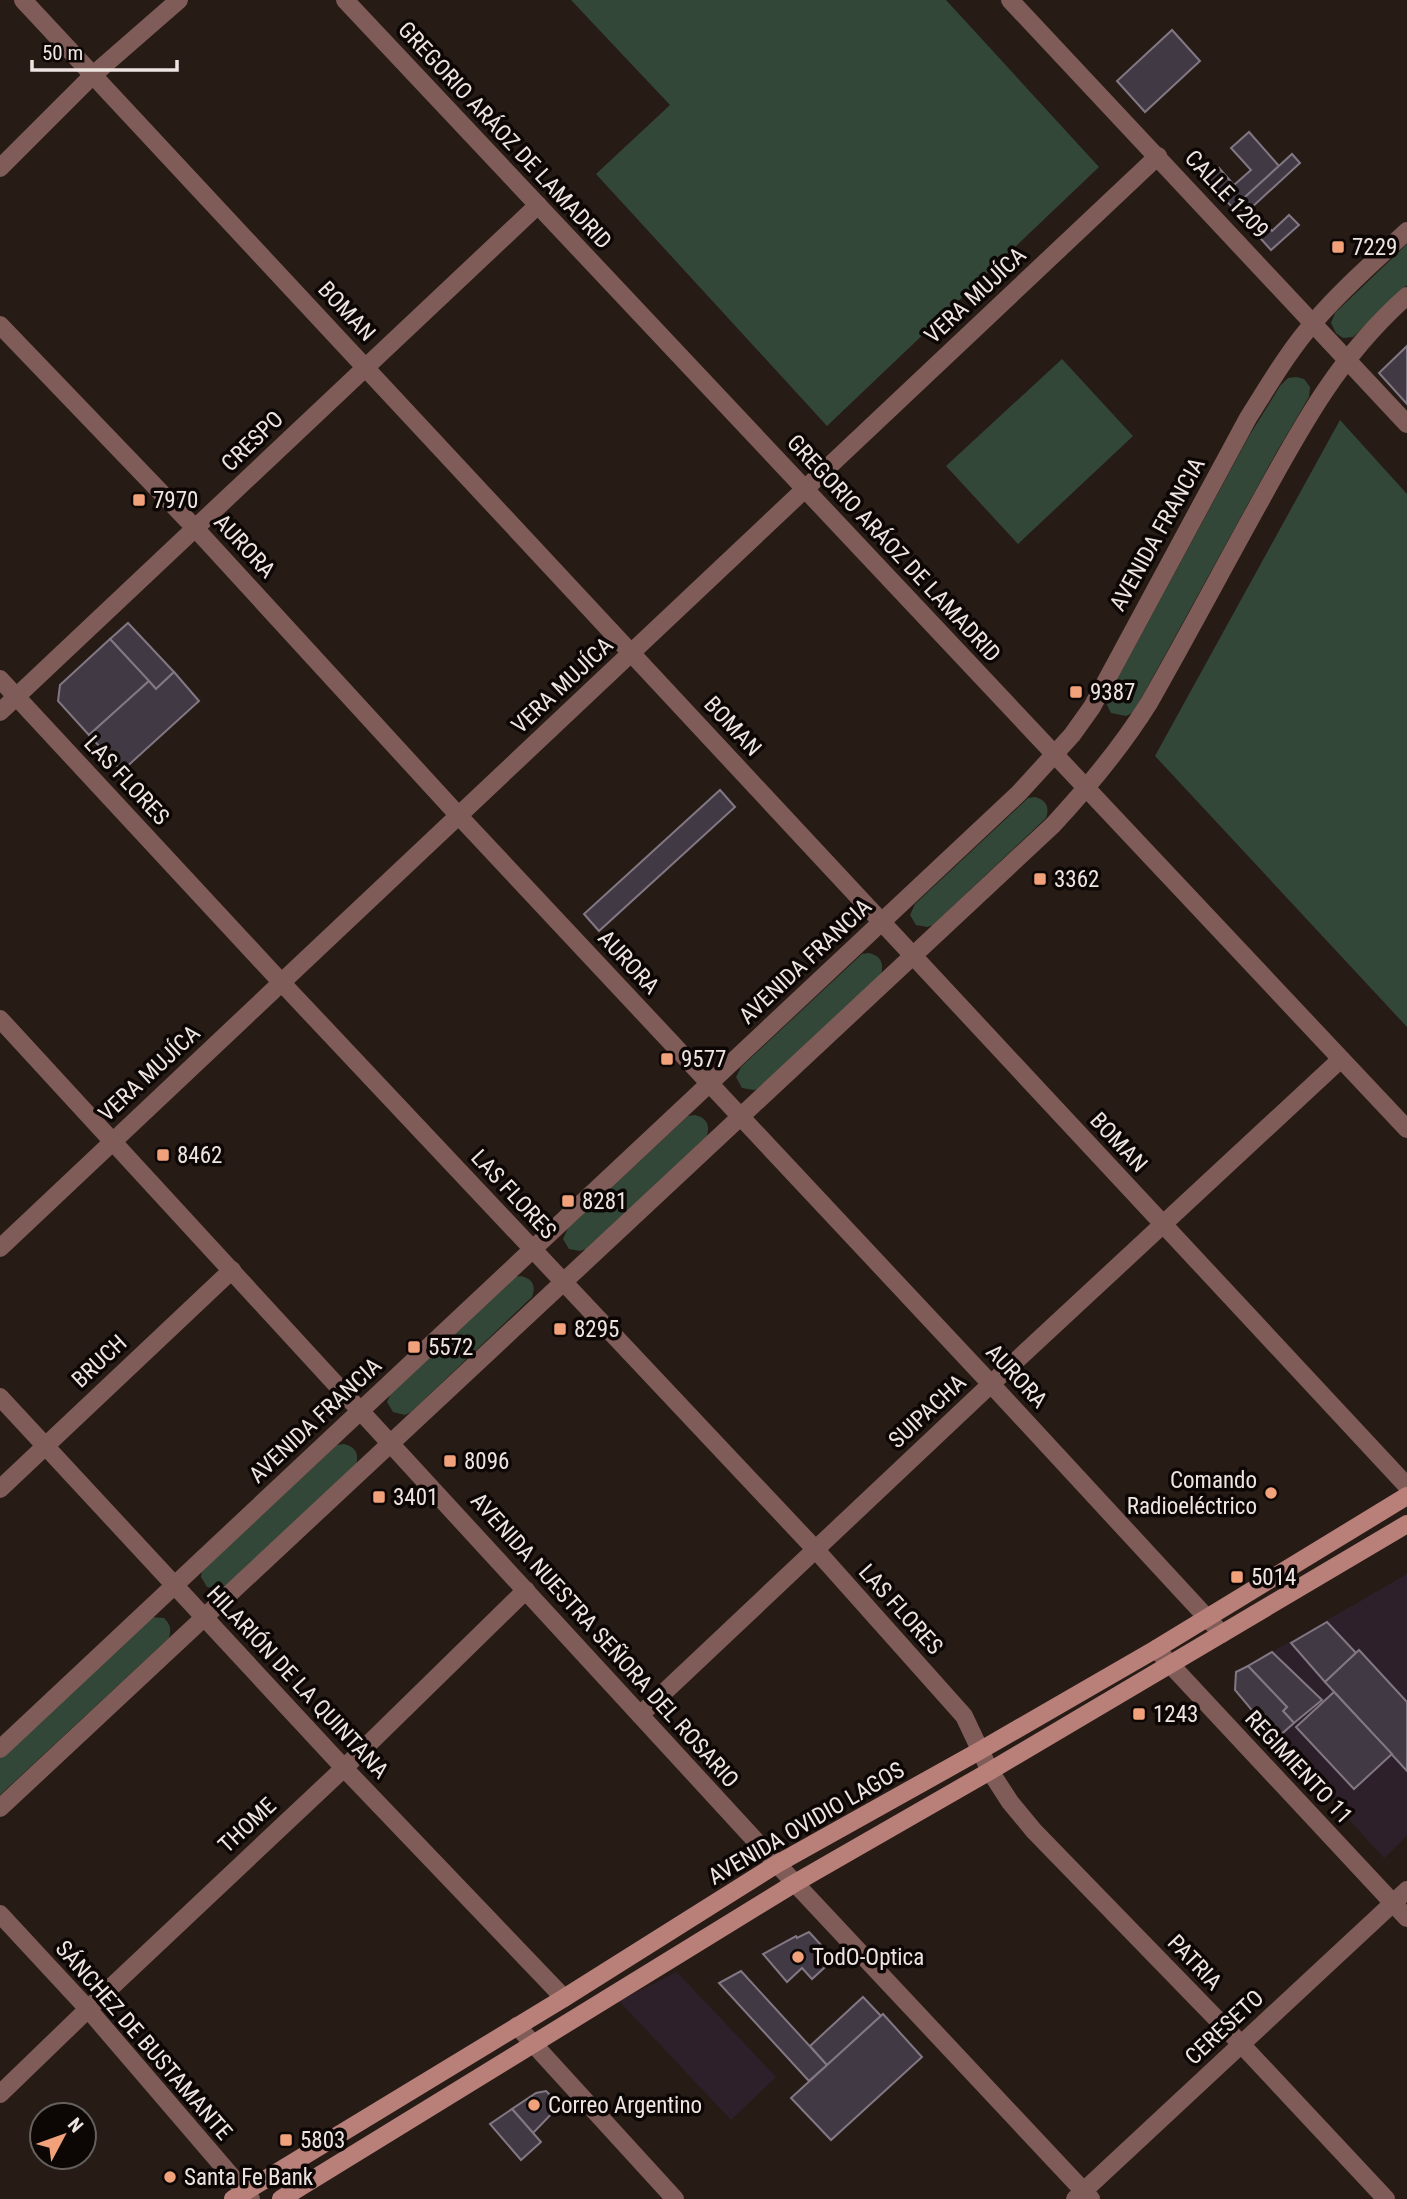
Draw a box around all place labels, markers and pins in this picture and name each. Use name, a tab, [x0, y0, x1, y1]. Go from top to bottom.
place label: 7229	[1352, 234, 1397, 261]
marker: 7229	[1330, 239, 1346, 255]
place label: 7970	[153, 487, 198, 514]
marker: 7970	[131, 492, 147, 508]
place label: 9387	[1090, 679, 1135, 706]
marker: 9387	[1068, 684, 1084, 700]
place label: 3362	[1054, 866, 1099, 893]
marker: 3362	[1032, 871, 1048, 887]
place label: 9577	[681, 1046, 726, 1073]
marker: 9577	[659, 1051, 675, 1067]
place label: 8462	[177, 1142, 222, 1169]
marker: 8462	[155, 1147, 171, 1163]
place label: 8281	[582, 1188, 627, 1215]
marker: 8281	[560, 1193, 576, 1209]
place label: 8295	[574, 1316, 619, 1343]
marker: 8295	[552, 1321, 568, 1337]
place label: 5572	[428, 1334, 473, 1361]
marker: 5572	[406, 1339, 422, 1355]
place label: 8096	[464, 1448, 509, 1475]
marker: 8096	[442, 1453, 458, 1469]
place label: Comando Radioeléctrico	[1127, 1467, 1257, 1520]
place label: 3401	[393, 1484, 438, 1511]
marker: Comando Radioeléctrico	[1263, 1485, 1279, 1501]
marker: 3401	[371, 1489, 387, 1505]
place label: 5014	[1251, 1564, 1296, 1591]
marker: 5014	[1229, 1569, 1245, 1585]
place label: 1243	[1153, 1701, 1198, 1728]
marker: 1243	[1131, 1706, 1147, 1722]
place label: TodO-Optica	[812, 1944, 924, 1971]
marker: TodO-Optica	[790, 1949, 806, 1965]
place label: Correo Argentino	[548, 2092, 702, 2119]
marker: Correo Argentino	[526, 2097, 542, 2113]
place label: 5803	[300, 2127, 345, 2154]
marker: 5803	[278, 2132, 294, 2148]
place label: Santa Fe Bank	[184, 2164, 314, 2191]
marker: Santa Fe Bank	[162, 2169, 178, 2185]

